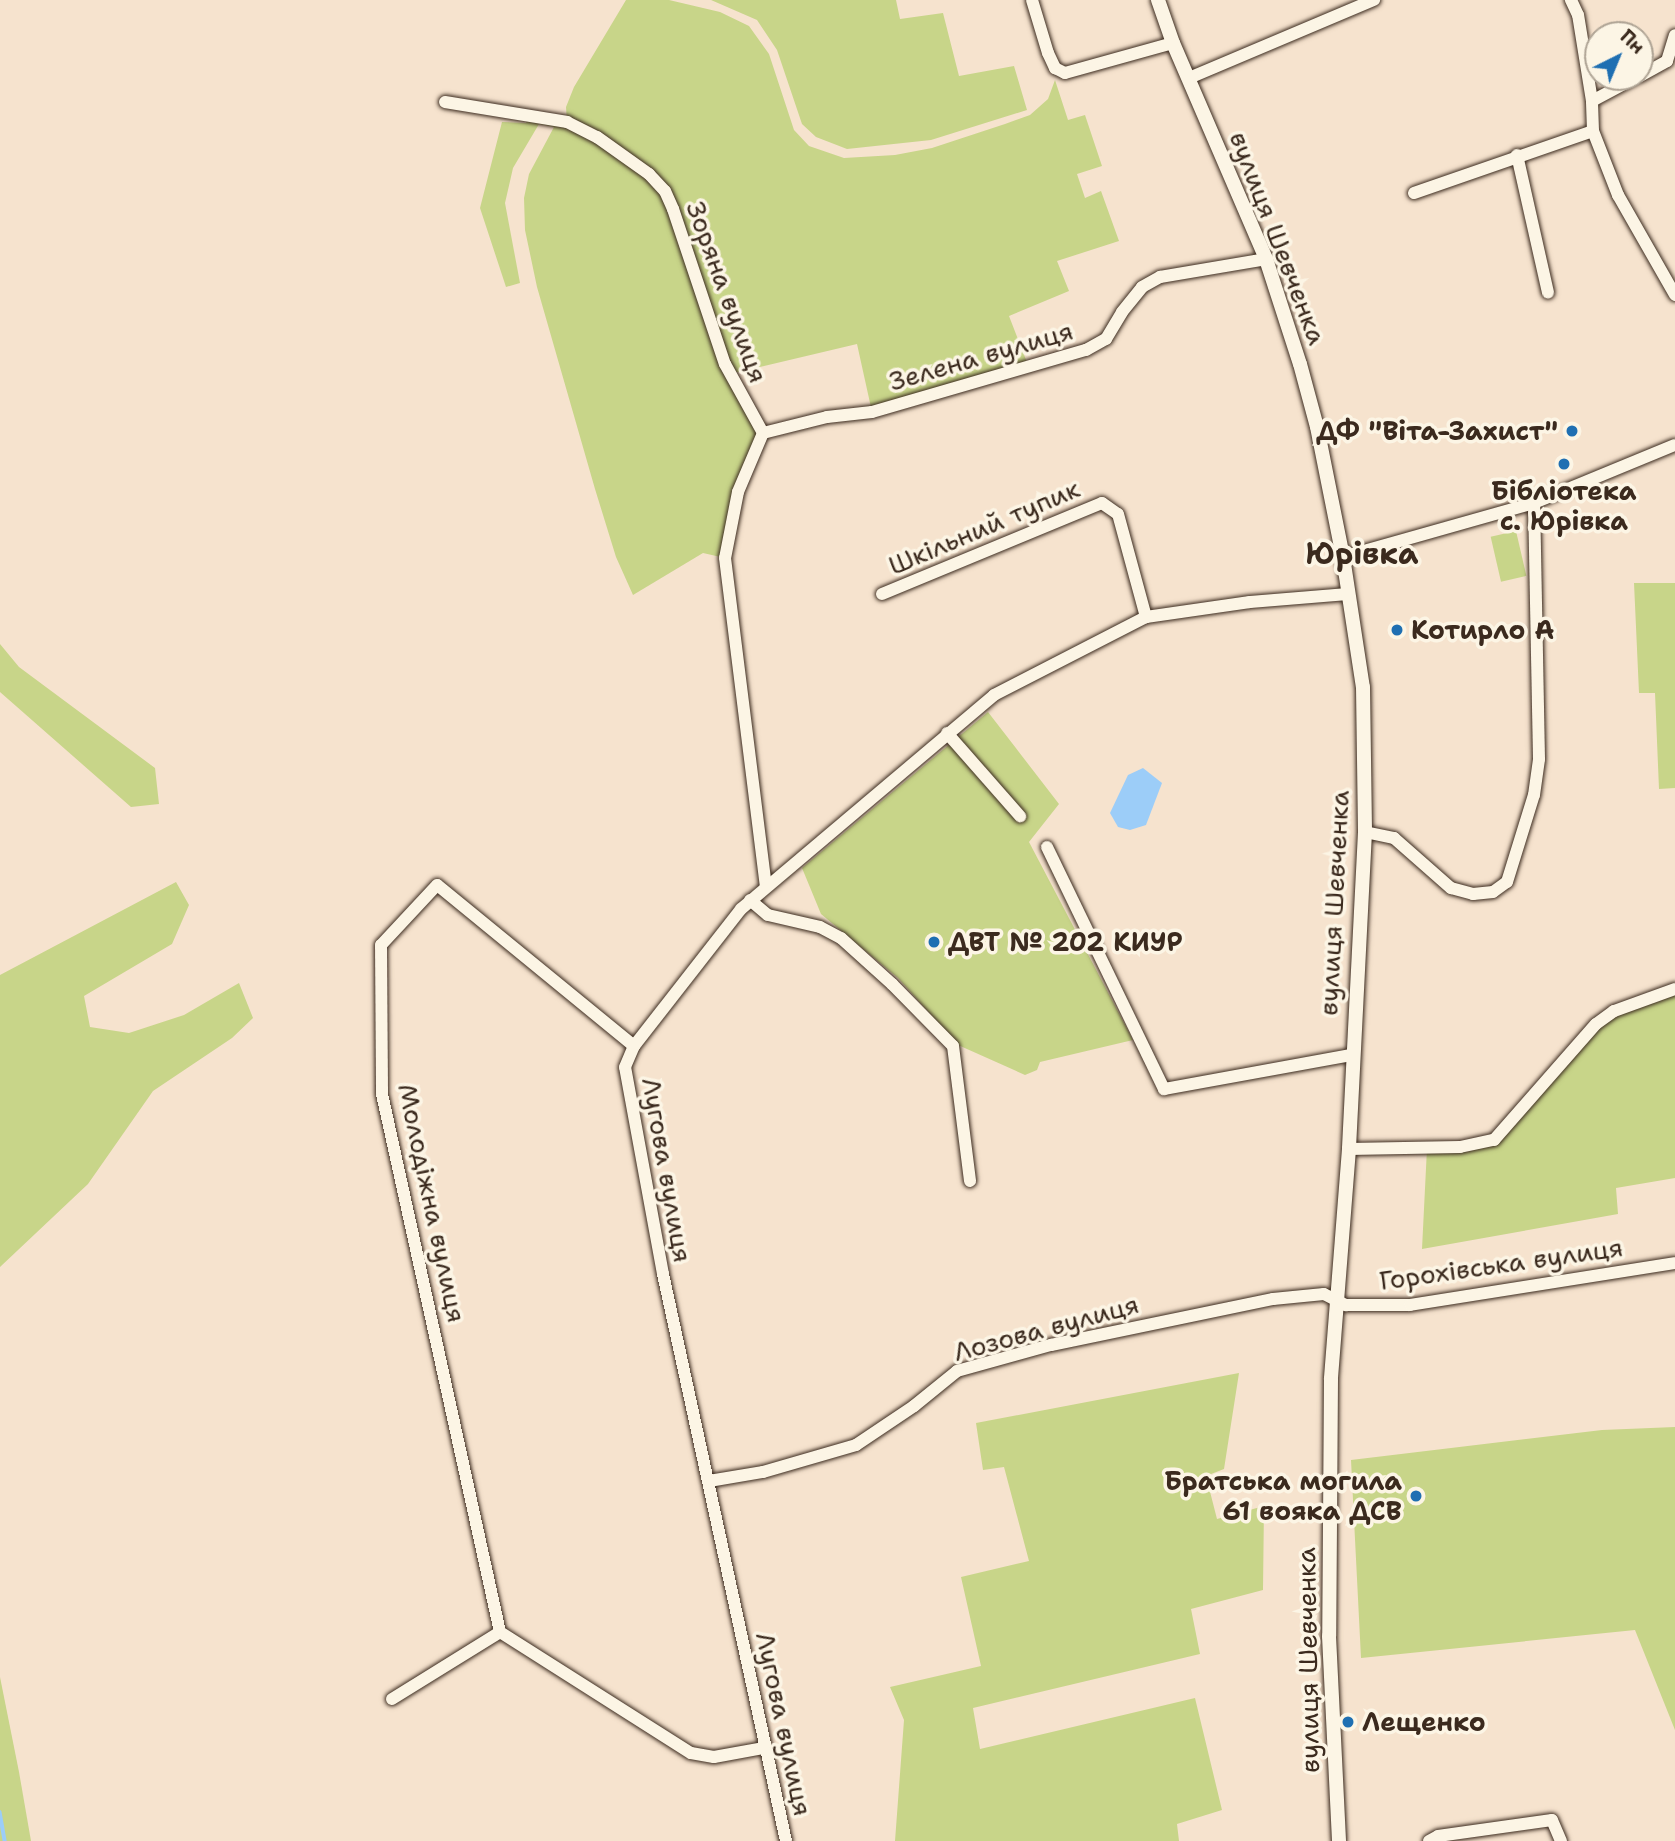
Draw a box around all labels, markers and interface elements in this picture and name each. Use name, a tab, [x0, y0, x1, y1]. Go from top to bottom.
north arrow	[1584, 21, 1654, 91]
text: Пн	[1615, 24, 1650, 59]
street label: вулиця Шевченка	[1223, 127, 1333, 349]
street label: Зоряна вулиця	[680, 197, 774, 387]
street label: Зелена вулиця	[886, 315, 1076, 397]
place label: ДФ "Віта-Захист"	[1316, 415, 1558, 447]
marker: ДФ "Віта-Захист"	[1564, 423, 1580, 439]
marker: Бібліотека с. Юрівка	[1556, 456, 1572, 472]
street label: Шкільний тупик	[884, 473, 1084, 581]
place label: Бібліотека с. Юрівка	[1491, 475, 1637, 536]
district label: Юрівка	[1305, 536, 1419, 572]
place label: Котирло А	[1411, 614, 1554, 646]
marker: Котирло А	[1389, 622, 1405, 638]
street label: вулиця Шевченка	[1313, 790, 1355, 1016]
place label: ДВТ № 202 КИУР	[948, 926, 1183, 958]
marker: ДВТ № 202 КИУР	[926, 934, 942, 950]
street label: Лугова вулиця	[635, 1075, 699, 1265]
street label: Молодіжна вулиця	[391, 1081, 473, 1325]
street label: Горохівська вулиця	[1377, 1231, 1625, 1297]
street label: Лозова вулиця	[950, 1288, 1142, 1368]
place label: Братська могила 61 вояка ДСВ	[1165, 1465, 1402, 1526]
marker: Братська могила 61 вояка ДСВ	[1408, 1488, 1424, 1504]
street label: вулиця Шевченка	[1290, 1547, 1326, 1773]
street label: Лугова вулиця	[749, 1629, 819, 1819]
place label: Лещенко	[1362, 1706, 1486, 1738]
marker: Лещенко	[1340, 1714, 1356, 1730]

